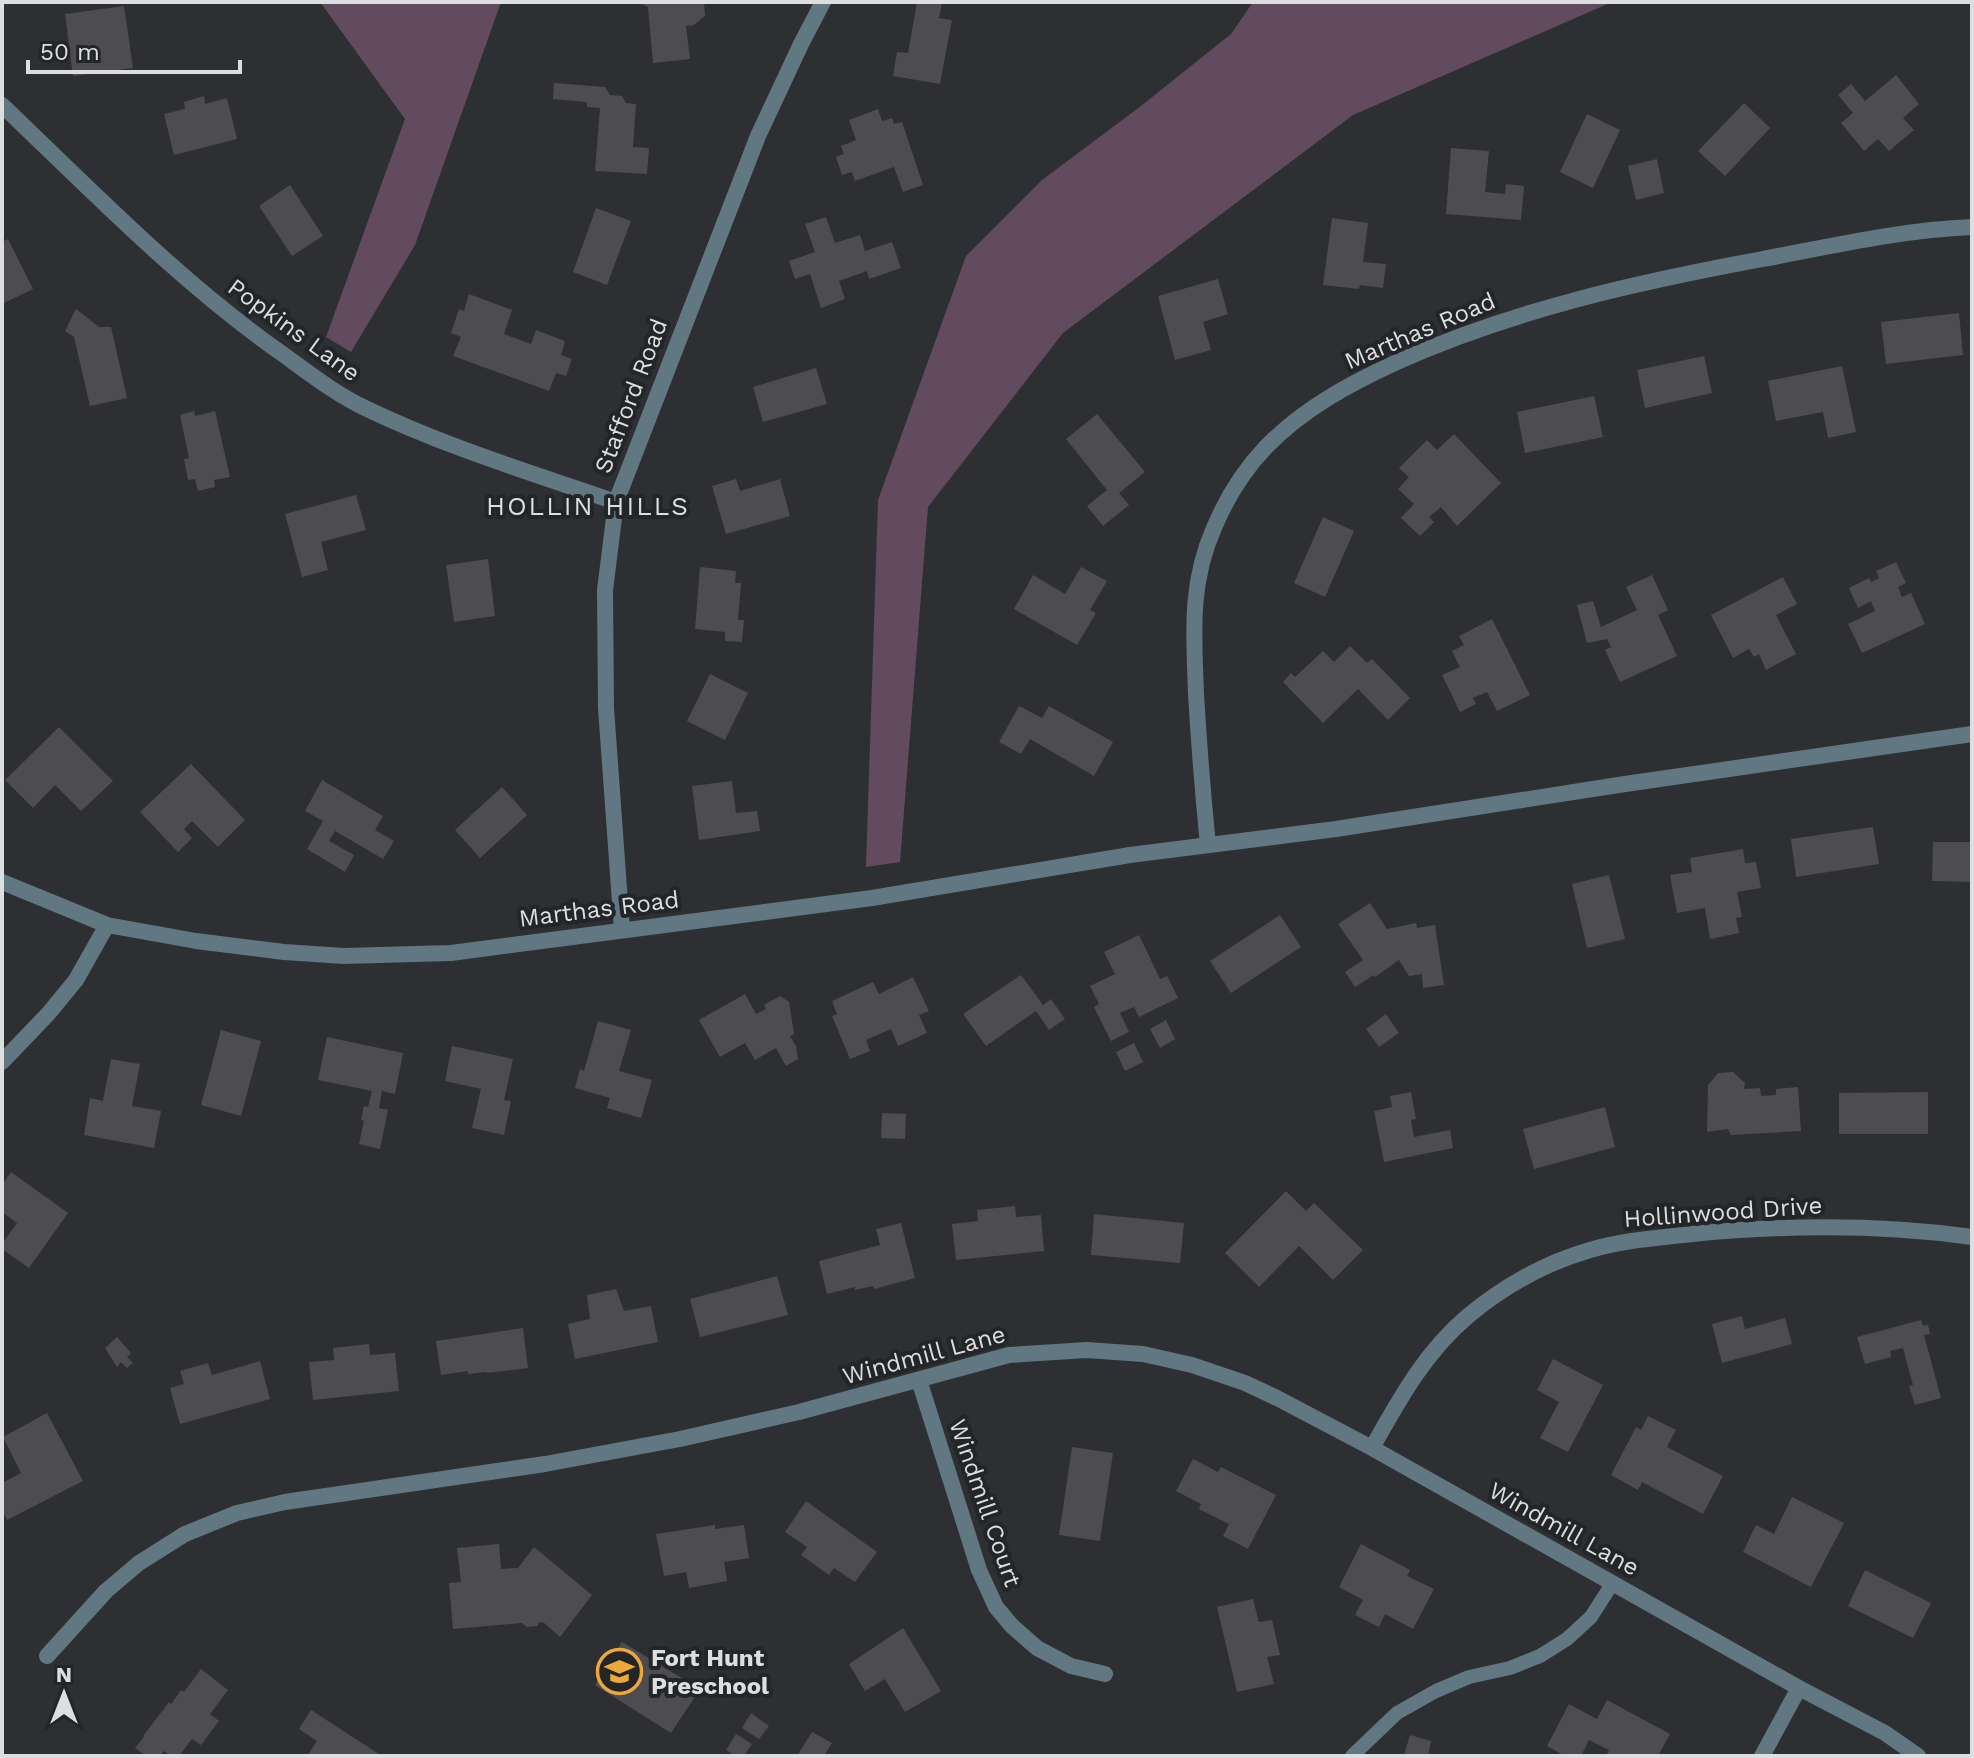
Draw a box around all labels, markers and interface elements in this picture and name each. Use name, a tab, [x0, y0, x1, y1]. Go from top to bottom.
scale bar	[28, 24, 240, 74]
text: 50 m	[40, 38, 100, 66]
street label: Popkins Lane	[223, 273, 365, 387]
street label: Marthas Road	[1340, 287, 1500, 375]
street label: Stafford Road	[589, 315, 673, 477]
district label: HOLLIN HILLS	[486, 491, 690, 521]
street label: Marthas Road	[517, 885, 681, 933]
street label: Hollinwood Drive	[1623, 1191, 1823, 1233]
street label: Windmill Lane	[840, 1320, 1008, 1390]
street label: Windmill Court	[943, 1415, 1027, 1591]
street label: Windmill Lane	[1484, 1476, 1644, 1582]
place label: Fort Hunt Preschool	[651, 1644, 769, 1700]
school or university icon: Fort Hunt Preschool	[596, 1648, 644, 1696]
north arrow	[24, 1654, 104, 1734]
text: N	[56, 1662, 72, 1687]

